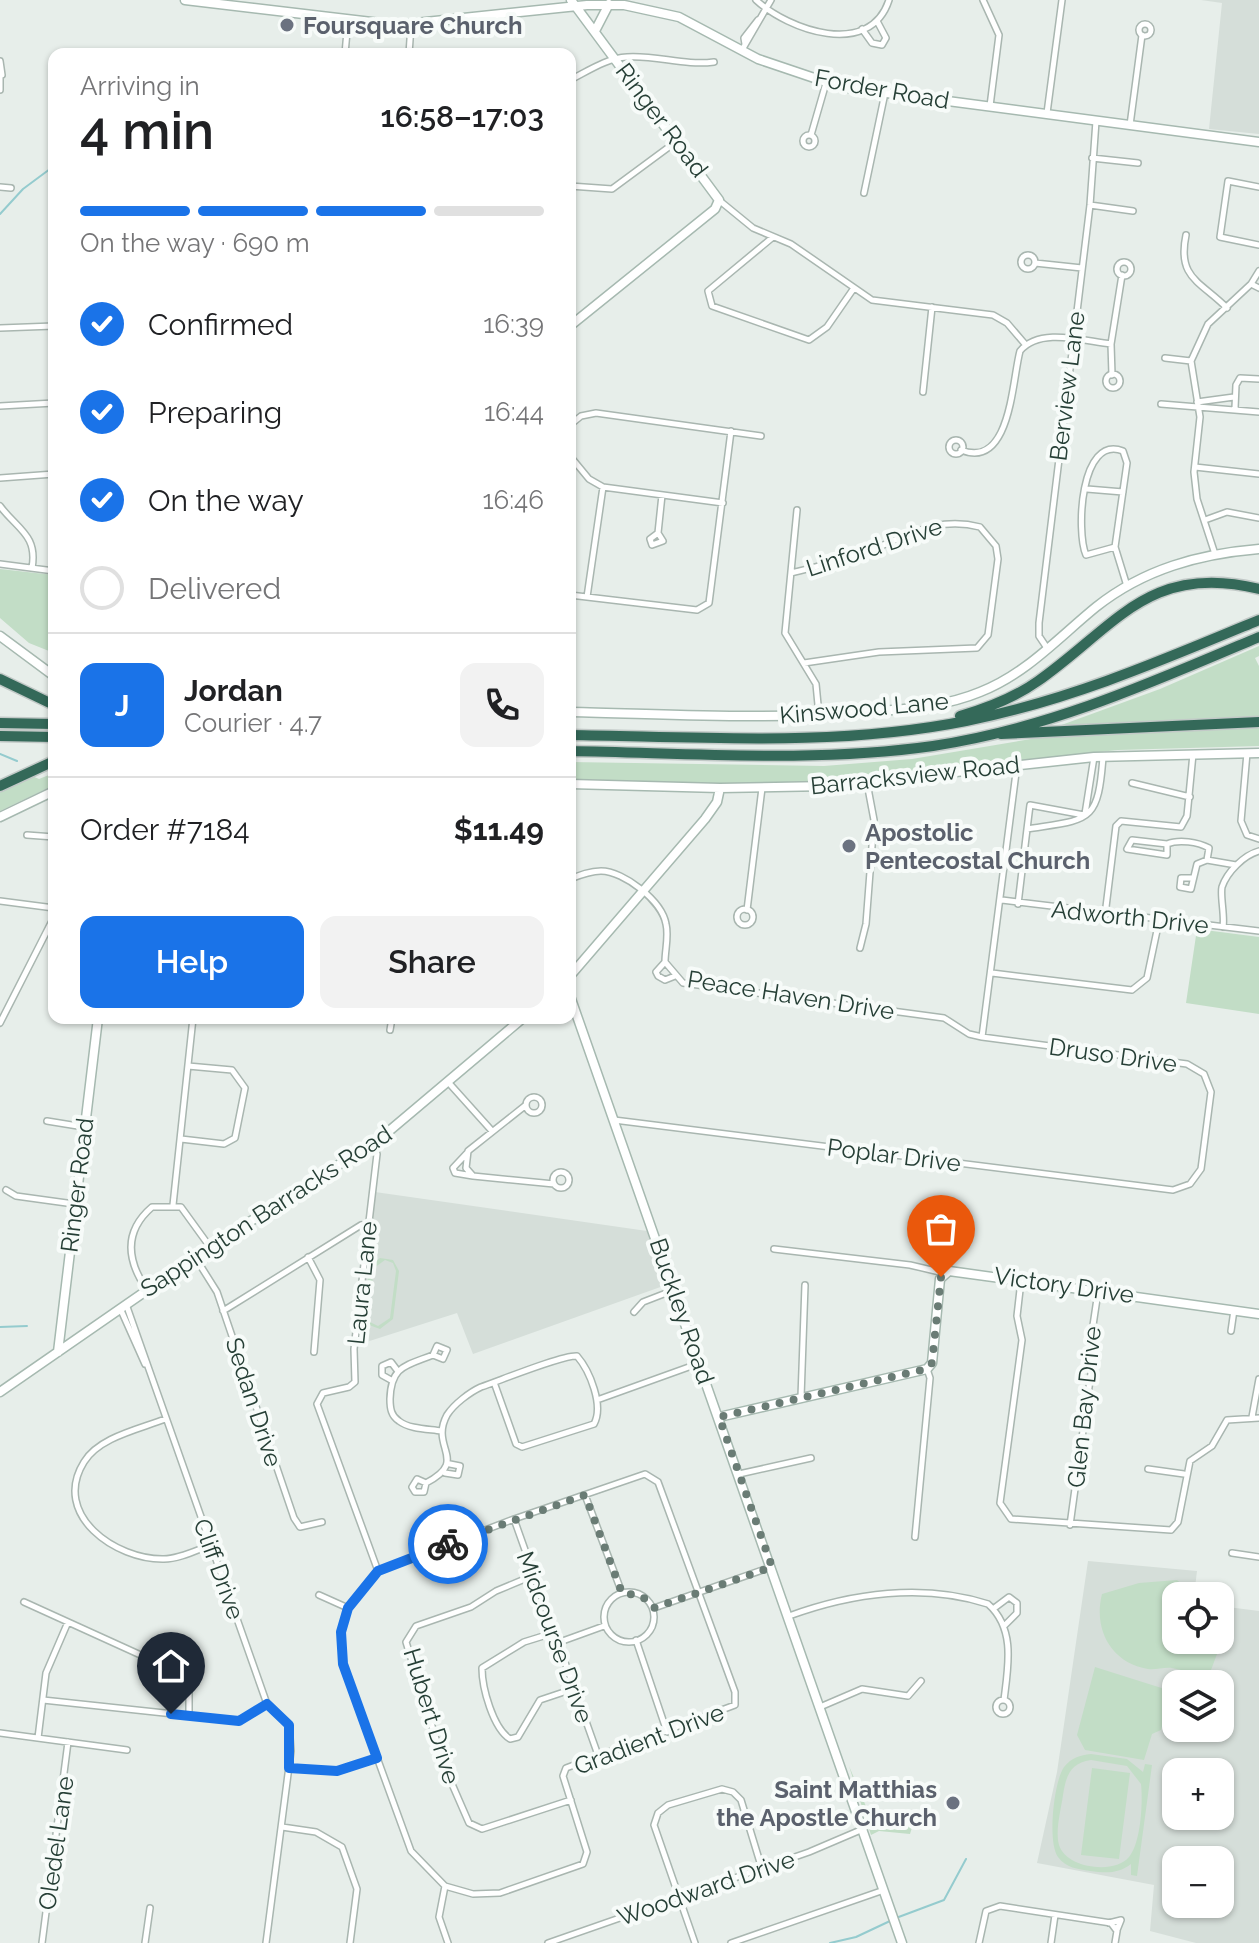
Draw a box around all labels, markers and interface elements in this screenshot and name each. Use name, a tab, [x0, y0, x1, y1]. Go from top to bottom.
place label: Foursquare Church	[303, 11, 523, 40]
marker: Foursquare Church	[278, 16, 296, 34]
street label: Ringer Road	[610, 57, 714, 183]
street label: Forder Road	[812, 63, 952, 115]
text: Arriving in	[80, 71, 200, 101]
text: 16:58–17:03	[381, 99, 544, 134]
text: 4 min	[80, 100, 214, 161]
text: On the way · 690 m	[80, 228, 310, 258]
icon: check	[80, 302, 124, 346]
text: Confirmed	[148, 307, 293, 342]
text: 16:39	[483, 309, 544, 339]
street label: Berview Lane	[1043, 310, 1091, 462]
icon: check	[80, 390, 124, 434]
text: Preparing	[148, 395, 282, 430]
text: 16:44	[484, 397, 544, 427]
icon: check	[80, 478, 124, 522]
text: On the way	[148, 483, 304, 518]
text: 16:46	[482, 485, 544, 515]
street label: Linford Drive	[802, 511, 946, 583]
text: Delivered	[148, 571, 281, 606]
button: phone	[460, 663, 544, 747]
text: Jordan	[184, 673, 283, 708]
street label: Kinswood Lane	[778, 686, 950, 730]
text: J	[115, 688, 129, 723]
text: Courier · 4.7	[184, 708, 322, 738]
street label: Barracksview Road	[809, 750, 1021, 800]
text: Order #7184	[80, 812, 250, 847]
text: $11.49	[454, 812, 544, 847]
place label: Apostolic Pentecostal Church	[865, 818, 1090, 875]
marker: Apostolic Pentecostal Church	[840, 837, 858, 855]
street label: Adworth Drive	[1050, 894, 1210, 940]
button: Help	[80, 916, 304, 1008]
button: Share	[320, 916, 544, 1008]
street label: Peace Haven Drive	[685, 964, 897, 1026]
street label: Druso Drive	[1047, 1032, 1179, 1078]
street label: Ringer Road	[54, 1116, 100, 1254]
street label: Sappington Barracks Road	[135, 1119, 397, 1303]
street label: Poplar Drive	[825, 1132, 963, 1178]
pin	[907, 1195, 975, 1277]
icon: bag	[919, 1207, 963, 1251]
street label: Laura Lane	[341, 1220, 383, 1346]
street label: Buckley Road	[643, 1234, 721, 1388]
street label: Victory Drive	[992, 1261, 1136, 1309]
street label: Glen Bay Drive	[1061, 1325, 1107, 1489]
street label: Sedan Drive	[219, 1334, 289, 1470]
courier	[408, 1504, 488, 1584]
street label: Cliff Drive	[187, 1515, 251, 1623]
icon: bike	[426, 1522, 470, 1566]
street label: Midcourse Drive	[511, 1547, 599, 1727]
map controls	[1162, 1582, 1234, 1918]
button: locate	[1162, 1582, 1234, 1654]
pin	[137, 1632, 205, 1714]
icon: home	[149, 1644, 193, 1688]
street label: Hubert Drive	[398, 1644, 466, 1788]
button: layers	[1162, 1670, 1234, 1742]
street label: Gradient Drive	[570, 1697, 728, 1781]
button: +	[1162, 1758, 1234, 1830]
street label: Oledel Lane	[32, 1774, 80, 1912]
place label: Saint Matthias the Apostle Church	[716, 1775, 937, 1832]
marker: Saint Matthias the Apostle Church	[944, 1794, 962, 1812]
street label: Woodward Drive	[614, 1844, 798, 1932]
button: −	[1162, 1846, 1234, 1918]

